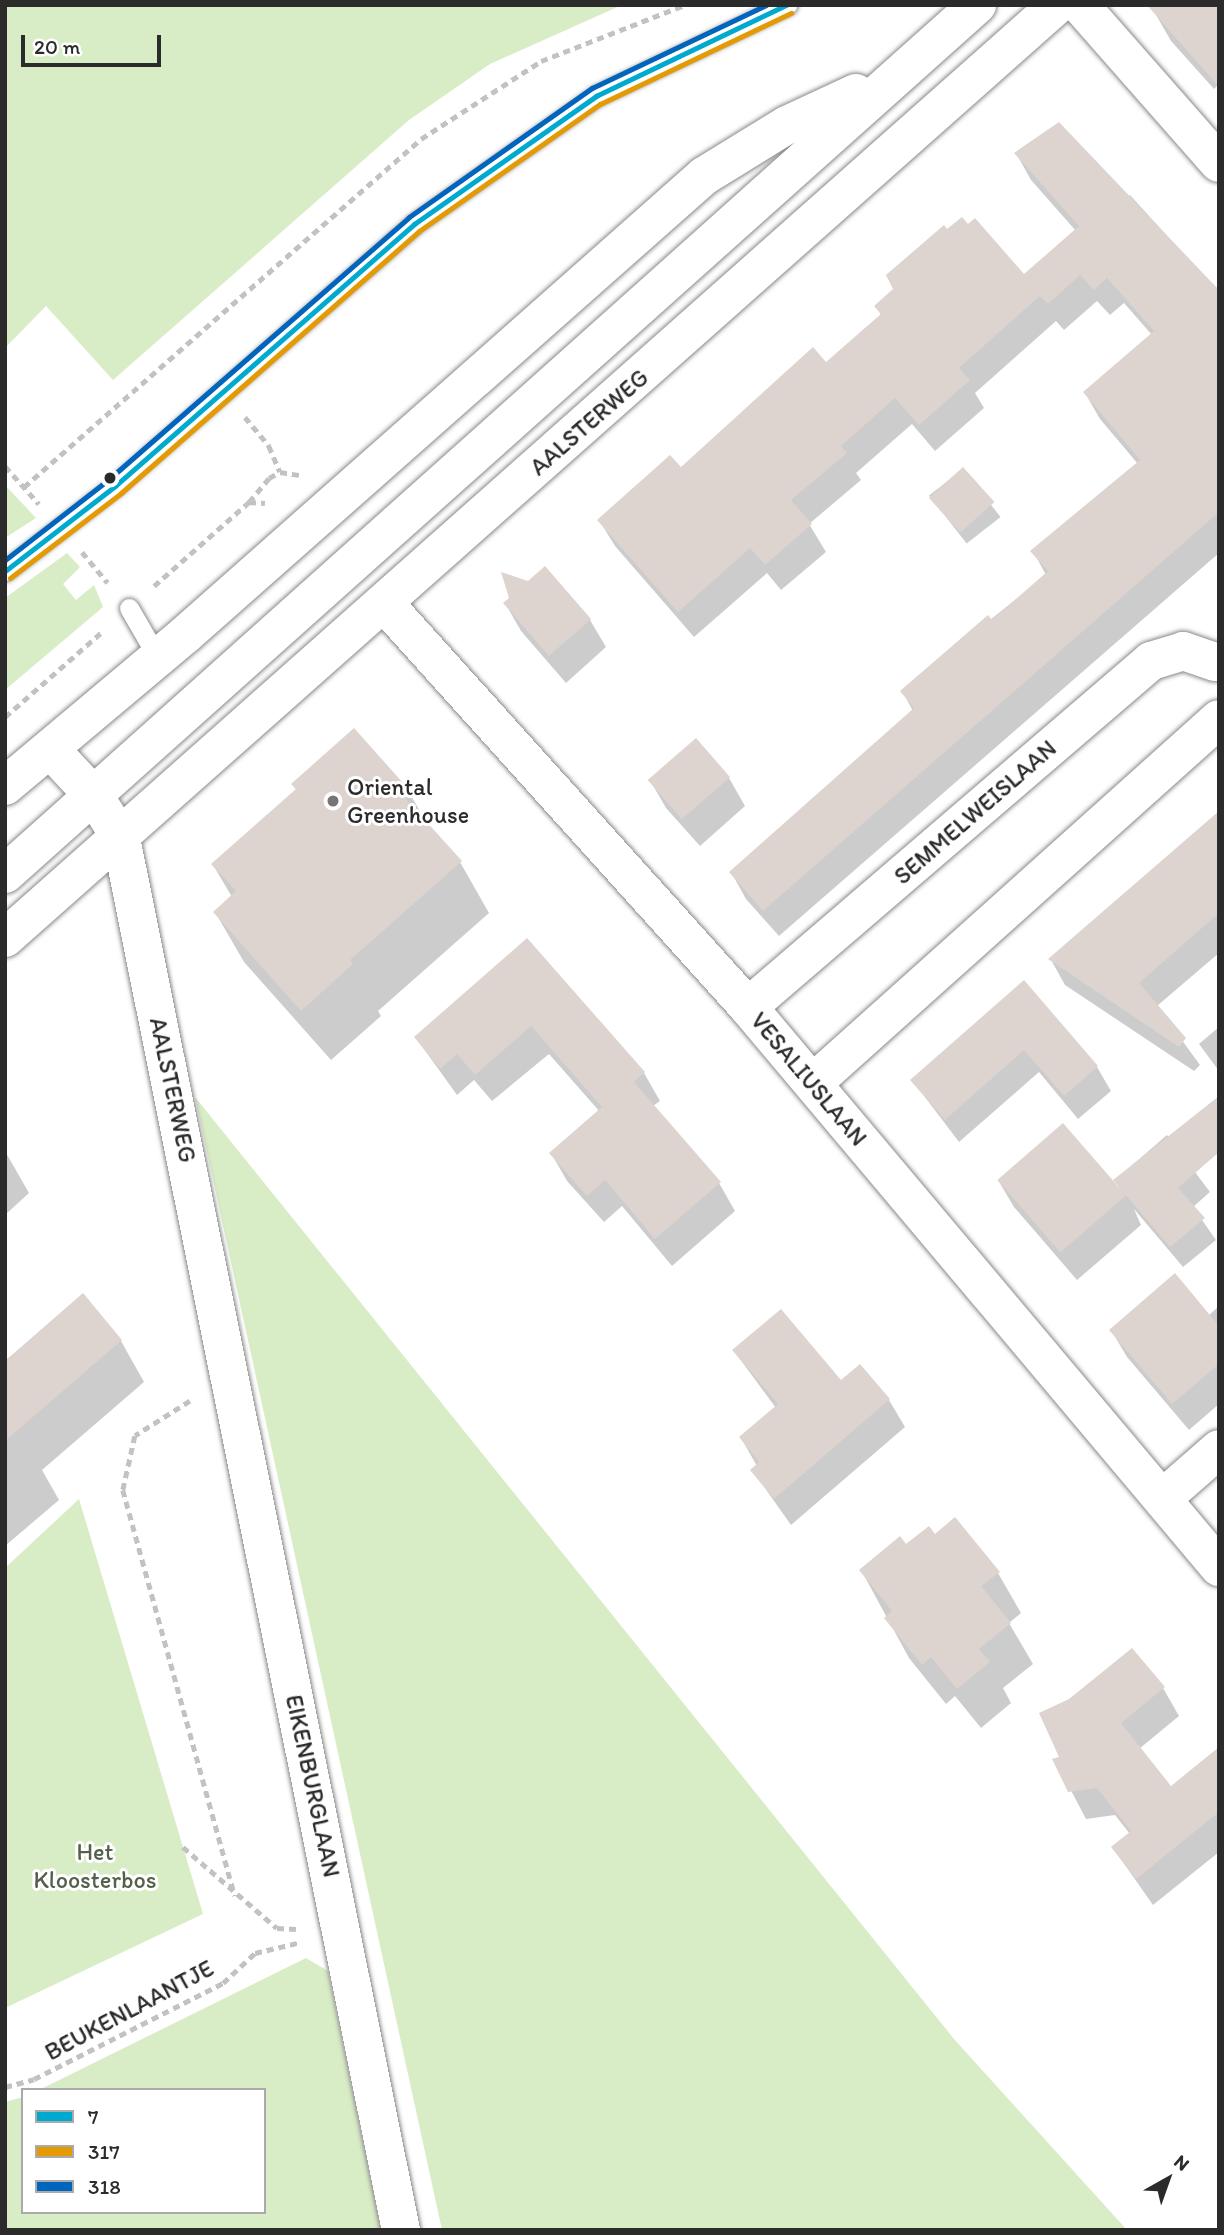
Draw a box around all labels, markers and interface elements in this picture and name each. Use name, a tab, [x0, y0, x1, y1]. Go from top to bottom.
scale bar	[24, 21, 164, 65]
text: 20 m	[34, 34, 80, 59]
street label: AALSTERWEG	[524, 363, 654, 481]
unlabelled marker	[103, 471, 117, 485]
street label: SEMMELWEISLAAN	[888, 734, 1062, 890]
place label: Oriental Greenhouse	[347, 773, 469, 829]
marker: Oriental Greenhouse	[325, 793, 341, 809]
street label: VESALIUSLAAN	[745, 1006, 873, 1152]
street label: AALSTERWEG	[144, 1015, 202, 1165]
street label: EIKENBURGLAAN	[280, 1692, 346, 1880]
park label: Het Kloosterbos	[34, 1838, 156, 1894]
street label: BEUKENLAANTJE	[40, 1953, 218, 2067]
legend	[21, 2088, 266, 2214]
text: 7	[88, 2104, 98, 2129]
text: 317	[88, 2139, 120, 2164]
north arrow	[1133, 2144, 1203, 2214]
text: N	[1170, 2150, 1194, 2175]
text: 318	[88, 2174, 121, 2199]

